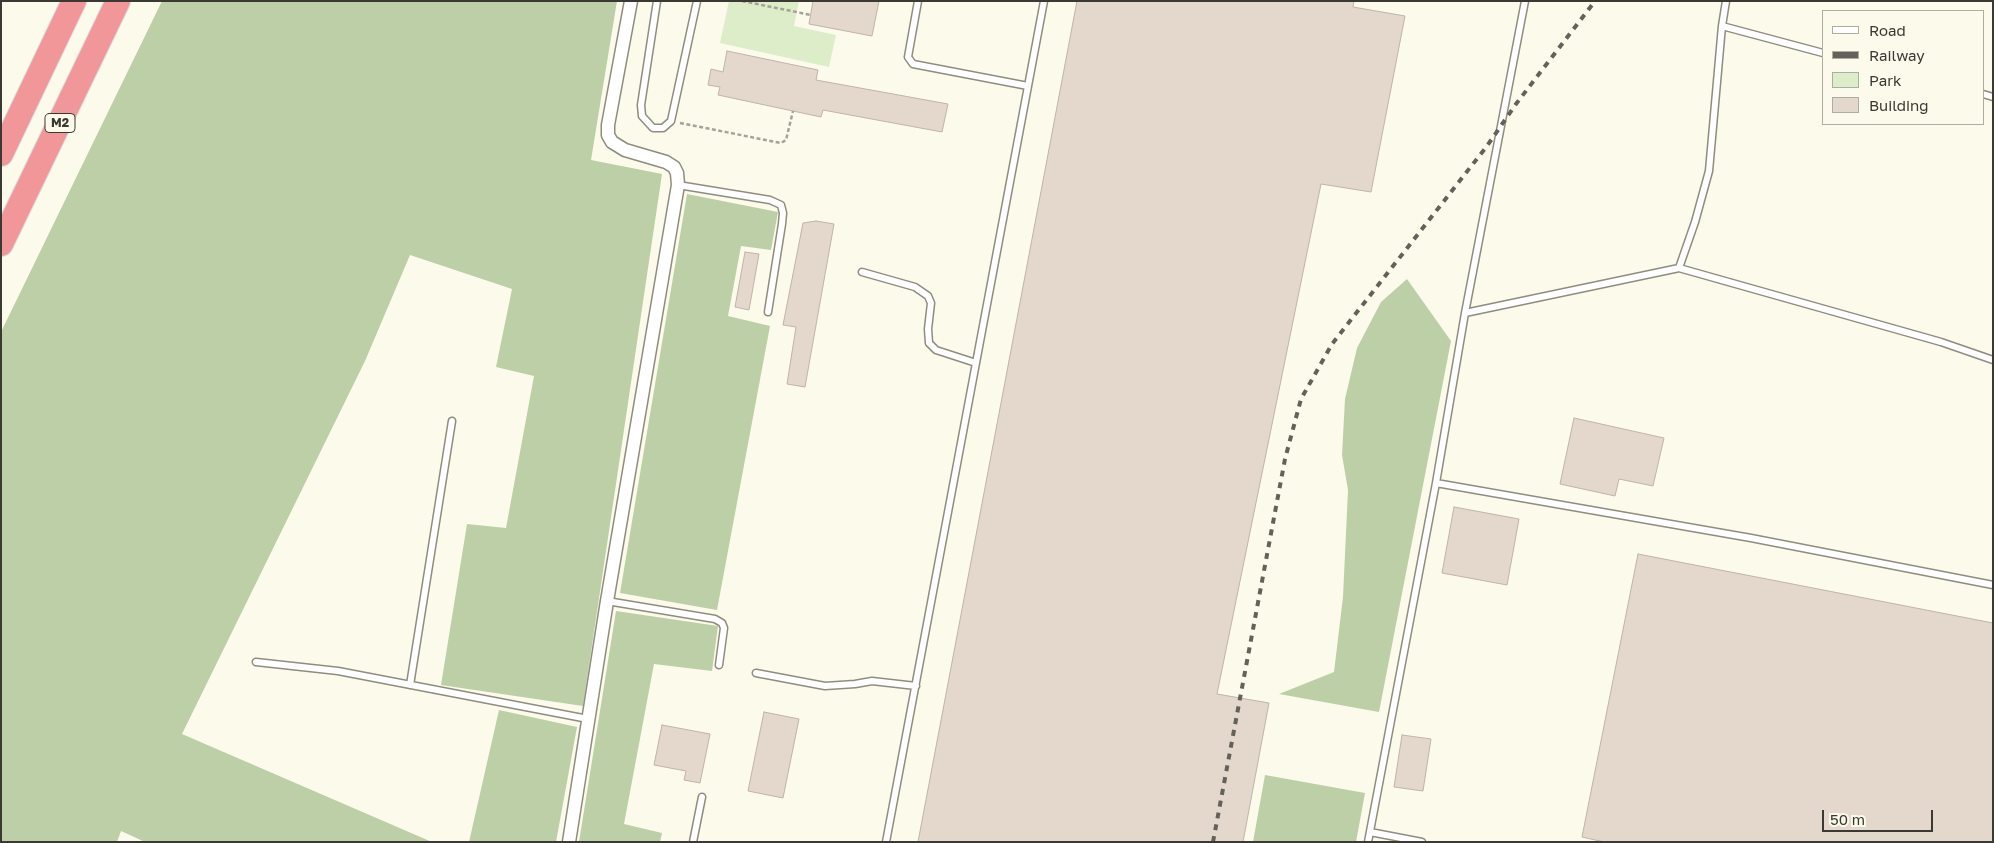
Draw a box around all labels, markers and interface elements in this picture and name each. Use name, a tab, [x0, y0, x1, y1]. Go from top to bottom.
legend	[1822, 10, 1984, 125]
text: Road	[1869, 21, 1906, 39]
text: Railway	[1869, 46, 1925, 64]
text: Park	[1869, 71, 1901, 89]
text: Building	[1869, 96, 1929, 114]
road number: M2	[45, 114, 75, 132]
scale bar	[1824, 800, 1935, 832]
text: 50 m	[1830, 810, 1865, 828]

